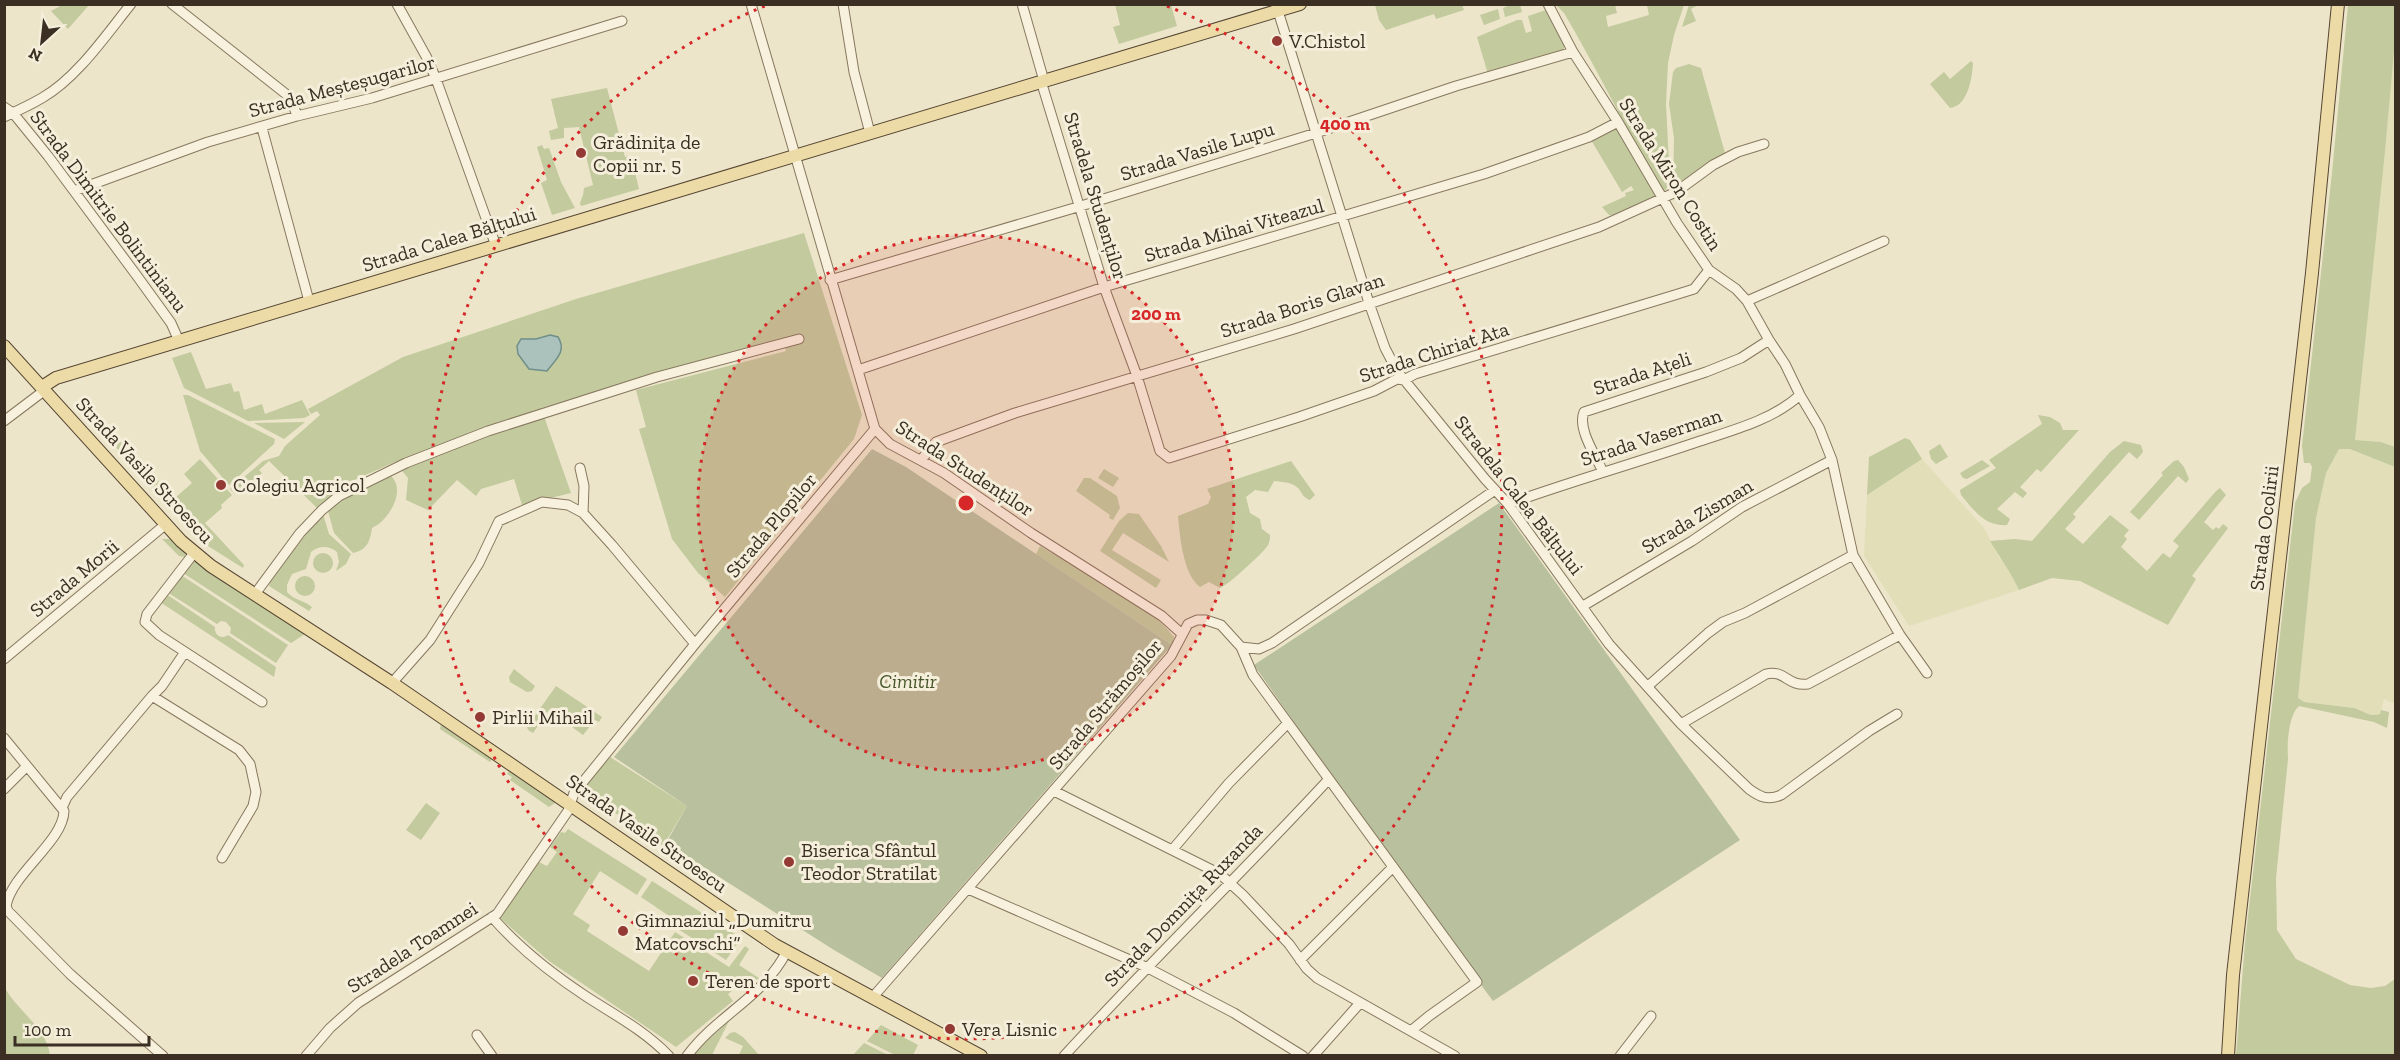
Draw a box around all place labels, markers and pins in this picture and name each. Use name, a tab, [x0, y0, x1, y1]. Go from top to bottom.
place label: V.Chistol	[1288, 29, 1366, 53]
marker: V.Chistol	[1270, 34, 1284, 48]
place label: Grădinița de Copii nr. 5	[593, 130, 701, 177]
marker: Grădinița de Copii nr. 5	[574, 146, 588, 160]
place label: Colegiu Agricol	[233, 473, 365, 497]
marker: Colegiu Agricol	[214, 478, 228, 492]
centre of rings	[956, 493, 976, 513]
place label: Pirlii Mihail	[492, 705, 593, 729]
marker: Pirlii Mihail	[473, 710, 487, 724]
place label: Biserica Sfântul Teodor Stratilat	[801, 838, 938, 885]
marker: Biserica Sfântul Teodor Stratilat	[782, 855, 796, 869]
place label: Gimnaziul „Dumitru Matcovschi“	[635, 908, 811, 955]
marker: Gimnaziul „Dumitru Matcovschi“	[616, 924, 630, 938]
place label: Teren de sport	[705, 969, 831, 993]
marker: Teren de sport	[686, 974, 700, 988]
place label: Vera Lisnic	[961, 1017, 1057, 1041]
marker: Vera Lisnic	[943, 1022, 957, 1036]

